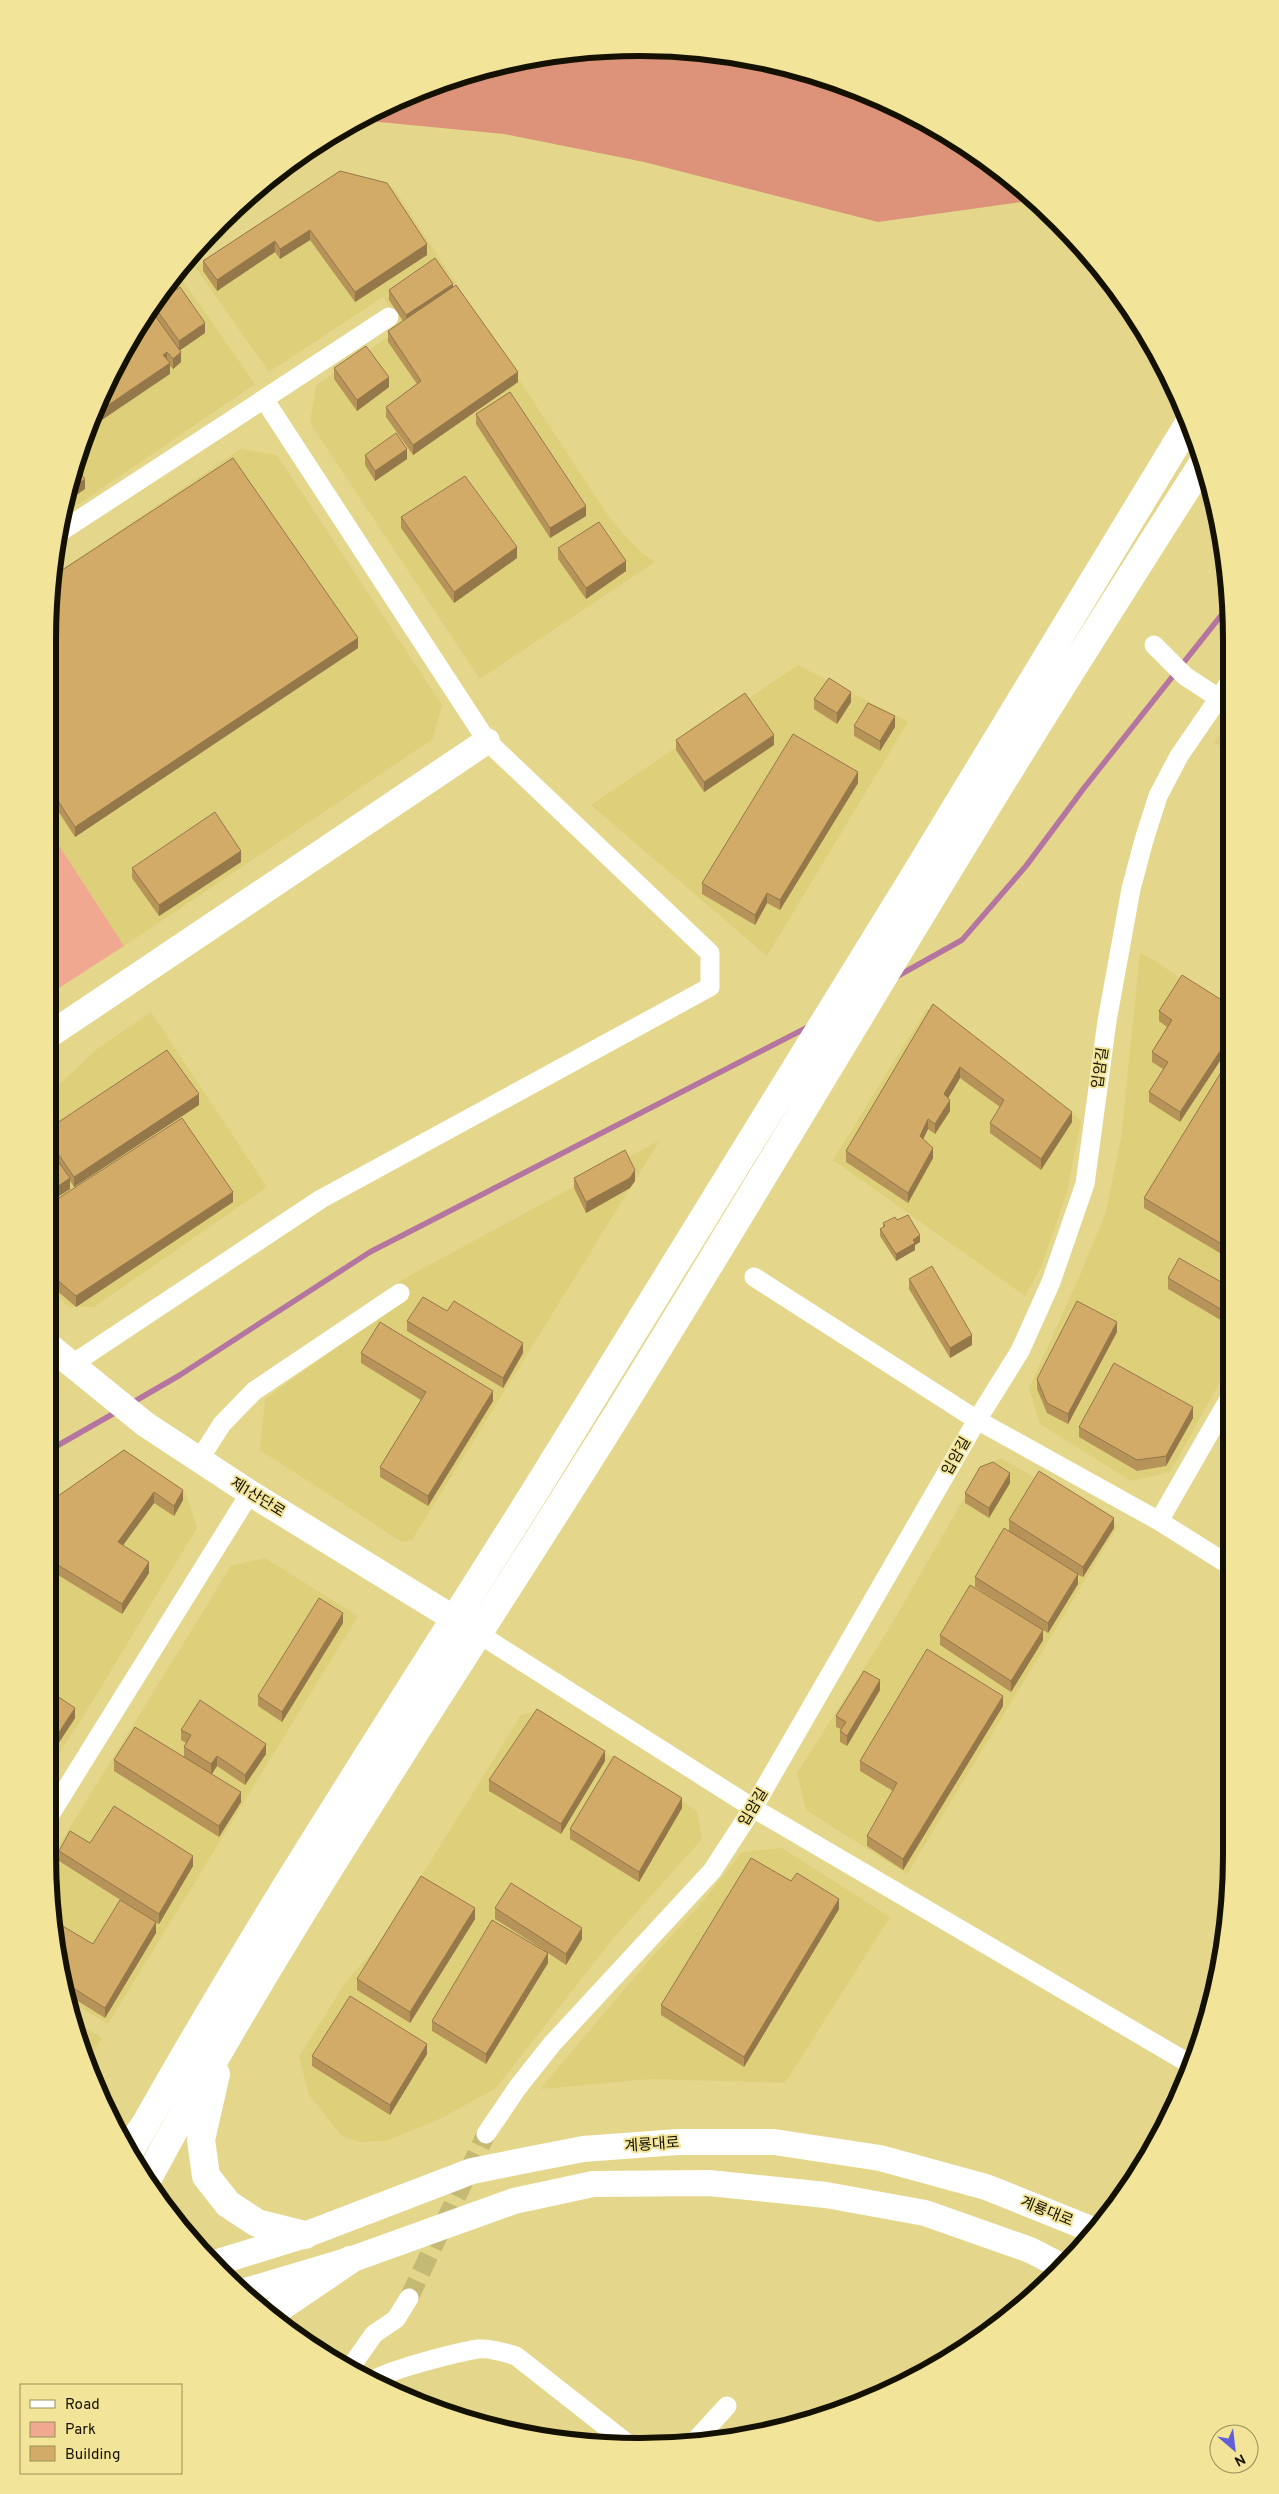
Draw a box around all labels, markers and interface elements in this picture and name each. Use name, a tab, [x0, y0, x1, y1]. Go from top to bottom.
street label: 입암길	[1089, 1046, 1114, 1090]
street label: 입암길	[939, 1434, 976, 1479]
street label: 제1산단로	[226, 1474, 288, 1522]
street label: 입암길	[735, 1785, 773, 1830]
street label: 계룡대로	[624, 2134, 680, 2157]
street label: 계룡대로	[1017, 2193, 1076, 2232]
legend	[20, 2384, 182, 2474]
text: Road	[65, 2396, 100, 2415]
text: Park	[65, 2421, 96, 2440]
north arrow	[1209, 2424, 1259, 2474]
text: Building	[65, 2446, 120, 2465]
text: N	[1231, 2449, 1248, 2469]

